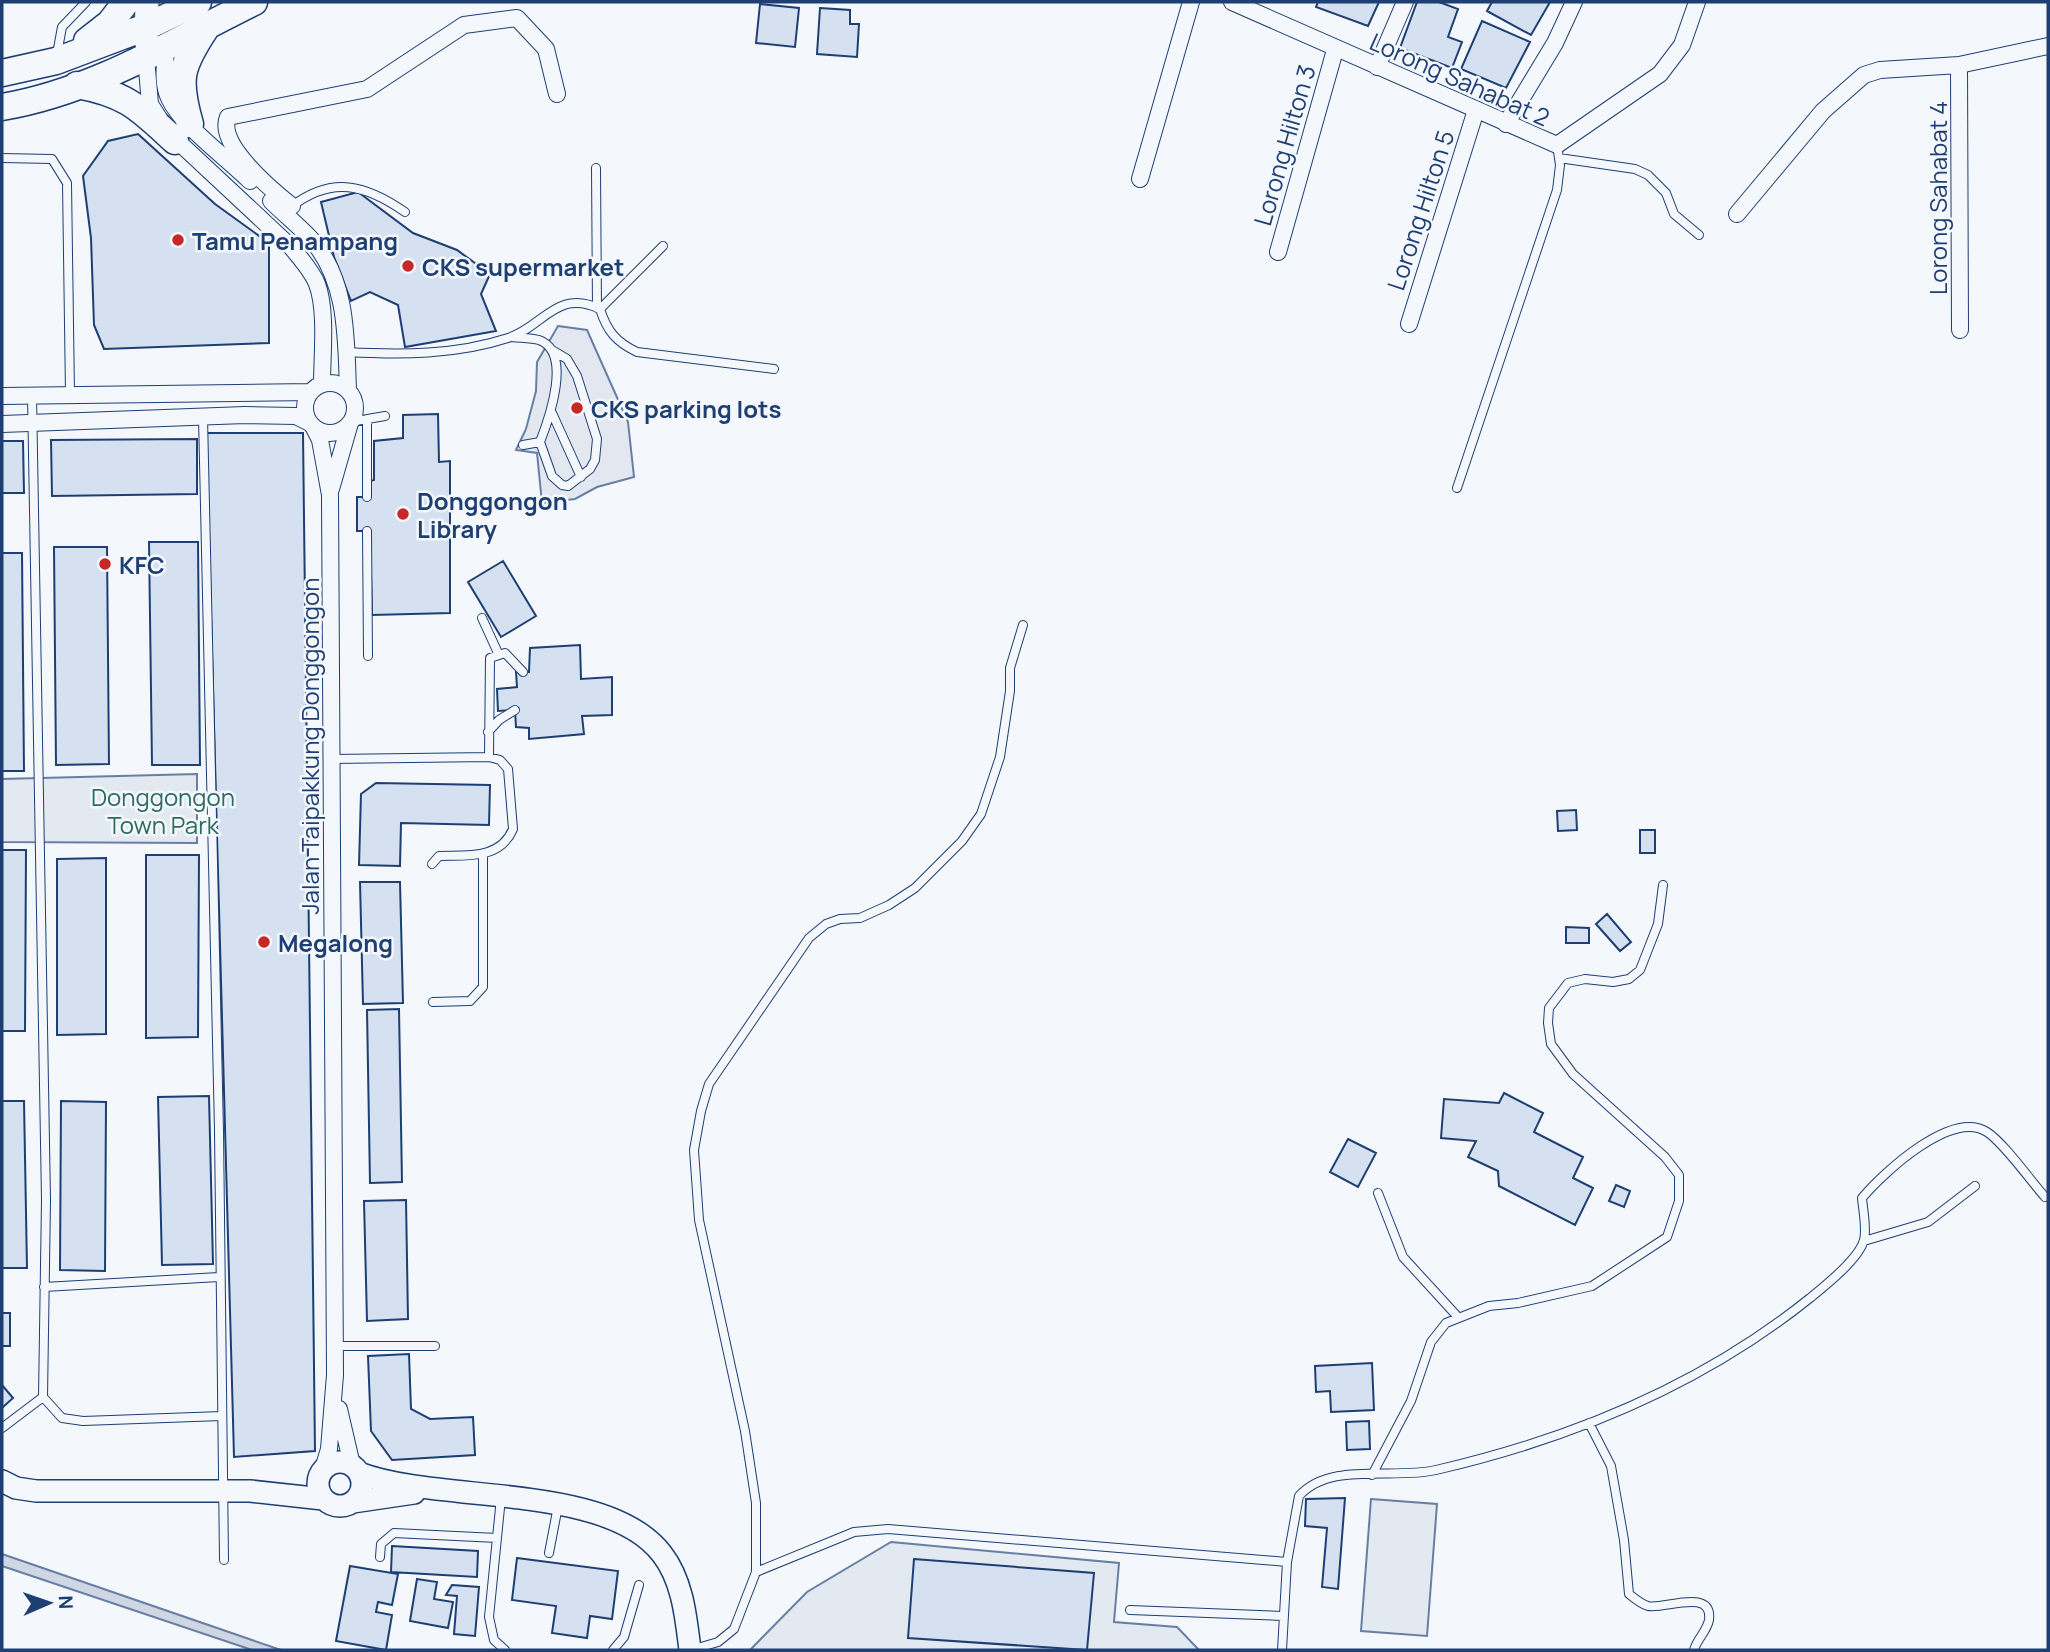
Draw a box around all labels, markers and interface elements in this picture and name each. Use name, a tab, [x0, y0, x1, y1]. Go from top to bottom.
street label: Lorong Sahabat 2	[1365, 25, 1555, 133]
street label: Lorong Hilton 3	[1245, 61, 1323, 229]
street label: Lorong Sahabat 4	[1921, 101, 1954, 295]
street label: Lorong Hilton 5	[1379, 126, 1461, 294]
place label: Tamu Penampang	[192, 224, 398, 257]
marker: Tamu Penampang	[170, 232, 186, 248]
place label: CKS supermarket	[422, 250, 624, 283]
marker: CKS supermarket	[400, 258, 416, 274]
place label: CKS parking lots	[591, 392, 782, 425]
marker: CKS parking lots	[569, 400, 585, 416]
place label: Donggongon Library	[417, 484, 568, 545]
marker: Donggongon Library	[395, 506, 411, 522]
place label: KFC	[119, 548, 165, 581]
marker: KFC	[97, 556, 113, 572]
street label: Jalan Taipakkung Donggongon	[293, 578, 326, 915]
park label: Donggongon Town Park	[91, 780, 235, 841]
place label: Megalong	[278, 926, 393, 959]
marker: Megalong	[256, 934, 272, 950]
north arrow	[14, 1568, 84, 1638]
text: N	[53, 1595, 79, 1610]

